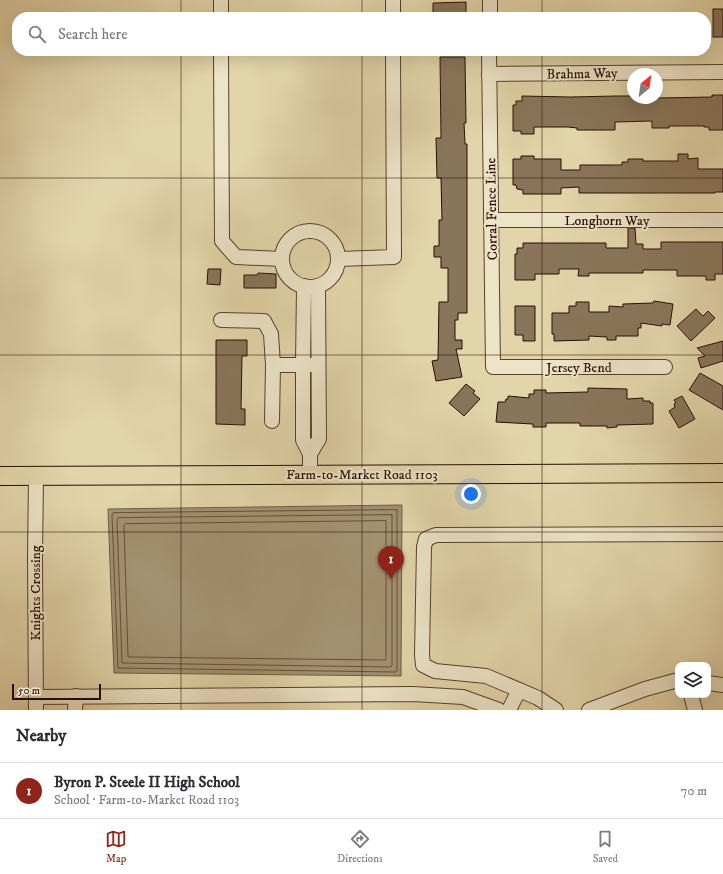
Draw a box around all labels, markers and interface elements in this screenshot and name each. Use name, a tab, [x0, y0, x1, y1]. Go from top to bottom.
search box	[12, 12, 711, 56]
icon: search	[26, 23, 48, 45]
text: Search here	[58, 25, 127, 44]
street label: Brahma Way	[546, 64, 618, 84]
north arrow	[627, 68, 663, 104]
street label: Corral Fence Line	[482, 157, 502, 260]
street label: Longhorn Way	[564, 212, 650, 230]
street label: Jersey Bend	[544, 359, 612, 377]
street label: Farm-to-Market Road 1103	[286, 466, 438, 484]
your location	[461, 484, 481, 504]
street label: Knights Crossing	[27, 545, 45, 641]
pin: 1	[378, 546, 404, 579]
map controls	[675, 662, 711, 698]
button: layers	[675, 662, 711, 698]
scale bar	[12, 682, 101, 701]
text: 50 m	[18, 684, 40, 698]
text: Nearby	[16, 725, 66, 747]
text: Byron P. Steele II High School	[54, 773, 240, 792]
text: 1	[27, 783, 31, 799]
text: 70 m	[681, 783, 707, 799]
text: School · Farm-to-Market Road 1103	[54, 792, 239, 808]
tab: Map	[105, 828, 127, 866]
tab: Directions	[337, 828, 383, 866]
tab: Saved	[593, 828, 618, 866]

